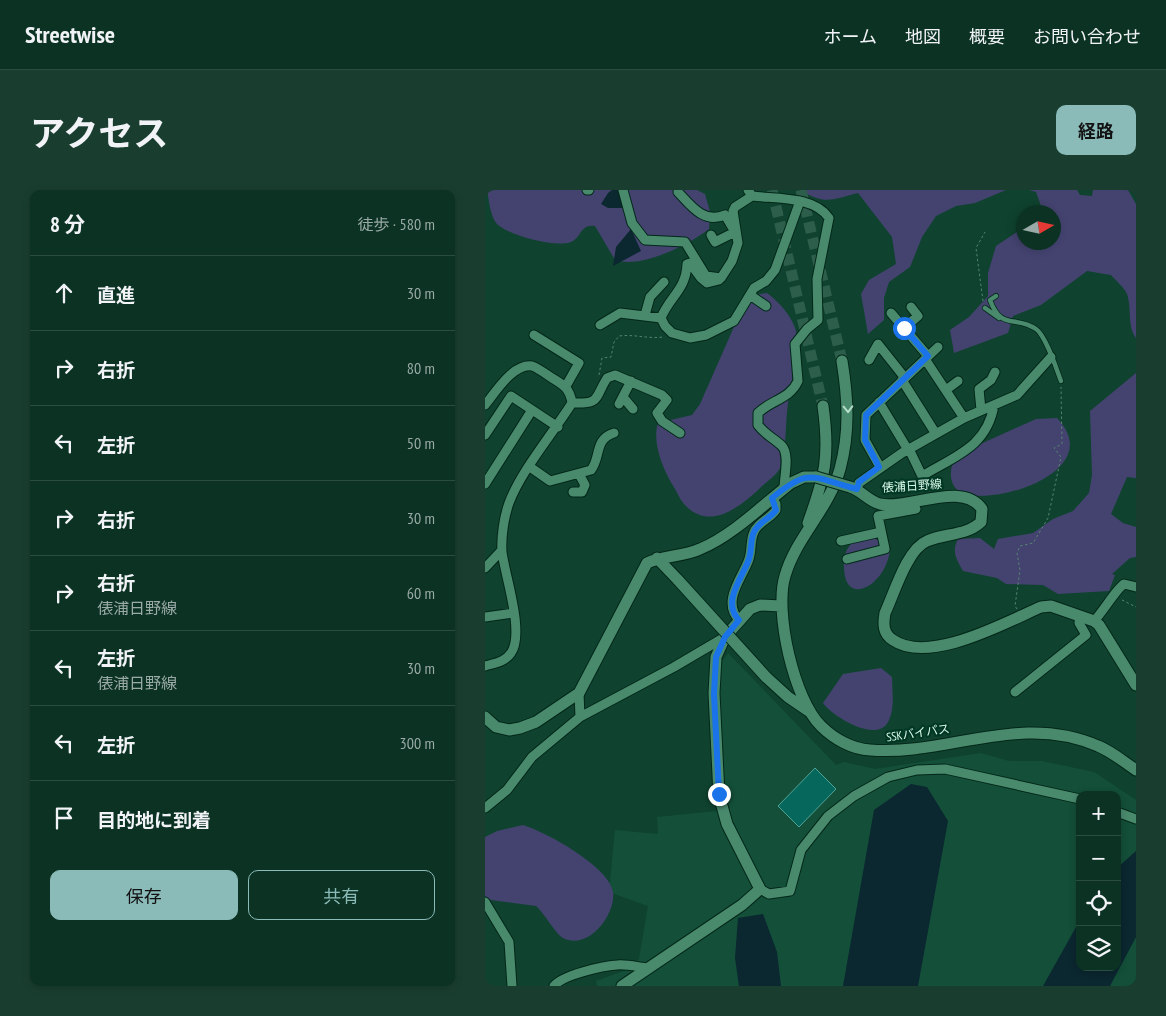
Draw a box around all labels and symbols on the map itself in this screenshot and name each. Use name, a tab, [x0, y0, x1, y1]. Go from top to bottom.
north arrow	[1016, 205, 1061, 250]
route start	[893, 317, 916, 340]
one-way arrow	[842, 405, 853, 413]
street label: 俵浦日野線	[882, 476, 942, 495]
street label: SSKバイパス	[885, 721, 951, 744]
route end	[708, 783, 731, 806]

